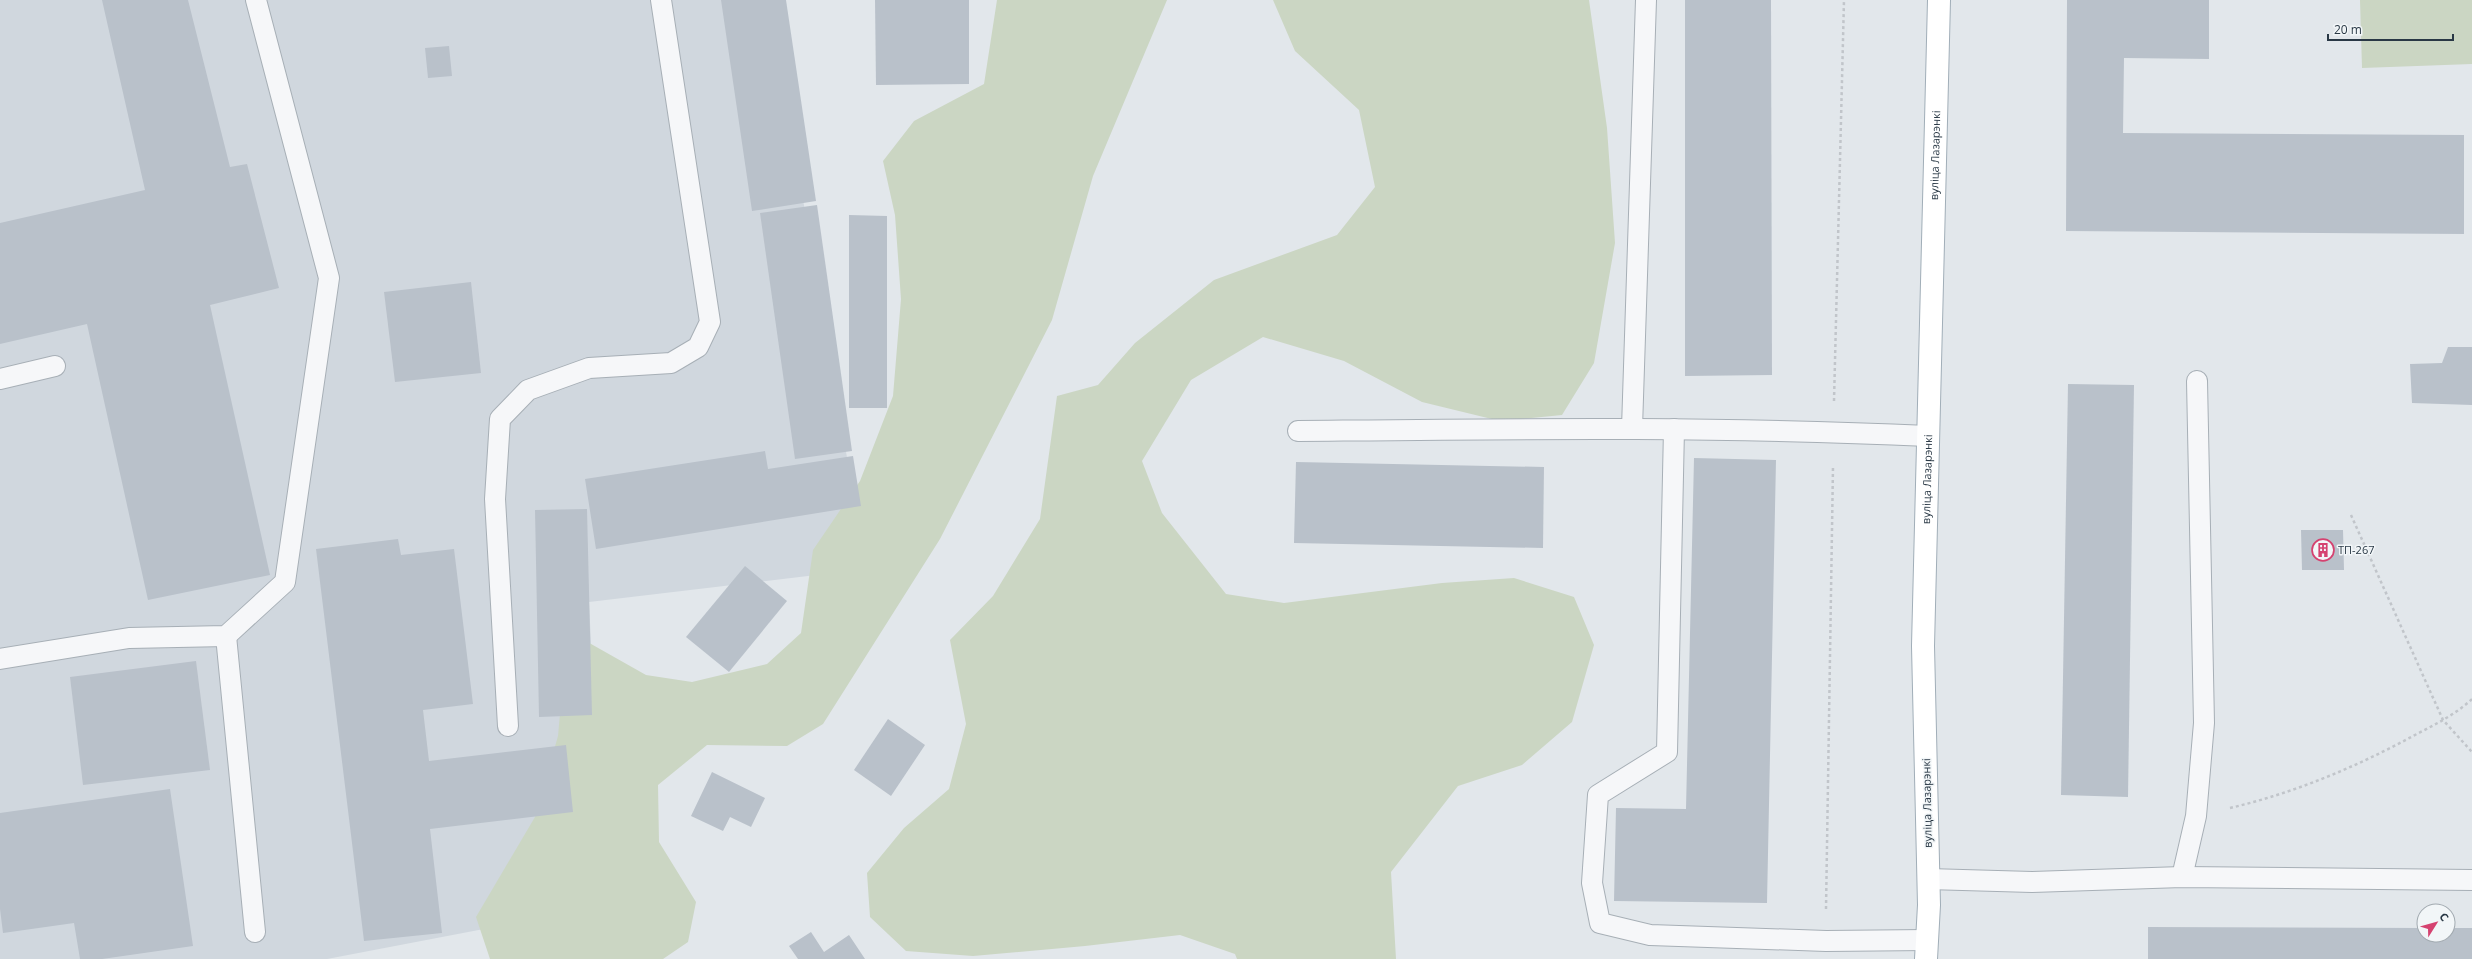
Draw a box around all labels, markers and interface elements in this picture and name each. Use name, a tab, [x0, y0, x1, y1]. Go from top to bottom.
scale bar	[2328, 16, 2453, 42]
text: 20 m	[2334, 21, 2362, 38]
street label: вуліца Лазарэнкі	[1926, 110, 1943, 200]
street label: вуліца Лазарэнкі	[1918, 434, 1935, 524]
building icon: ТП-267	[2310, 537, 2336, 563]
place label: ТП-267	[2338, 542, 2374, 557]
street label: вуліца Лазарэнкі	[1918, 758, 1935, 848]
north arrow	[2416, 903, 2456, 943]
text: С	[2436, 909, 2452, 924]

